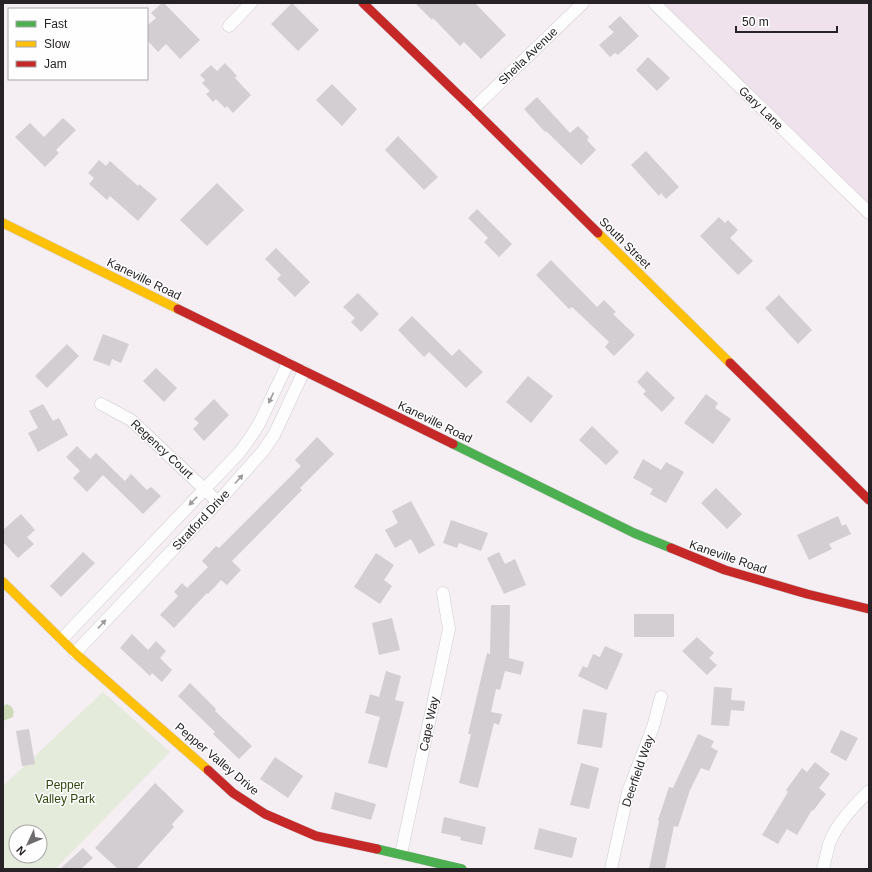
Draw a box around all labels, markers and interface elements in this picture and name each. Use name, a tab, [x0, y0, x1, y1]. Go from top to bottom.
legend	[8, 8, 148, 80]
scale bar	[736, 8, 837, 34]
text: 50 m	[742, 15, 769, 29]
text: Fast	[44, 17, 68, 31]
street label: Sheila Avenue	[496, 24, 561, 88]
text: Slow	[44, 37, 70, 51]
text: Jam	[44, 57, 67, 71]
street label: Gary Lane	[736, 83, 786, 133]
street label: South Street	[596, 214, 654, 272]
street label: Kaneville Road	[105, 255, 183, 303]
one-way arrow	[268, 393, 274, 404]
street label: Kaneville Road	[396, 398, 474, 446]
street label: Regency Court	[128, 417, 197, 482]
one-way arrow	[234, 474, 243, 483]
street label: Stratford Drive	[170, 487, 233, 553]
one-way arrow	[188, 496, 198, 506]
street label: Kaneville Road	[688, 537, 768, 577]
one-way arrow	[97, 620, 106, 629]
street label: Cape Way	[416, 695, 442, 753]
street label: Pepper Valley Drive	[172, 720, 262, 798]
street label: Deerfield Way	[619, 733, 657, 809]
park label: Pepper Valley Park	[35, 778, 96, 806]
north arrow	[8, 824, 48, 864]
text: N	[14, 844, 28, 858]

